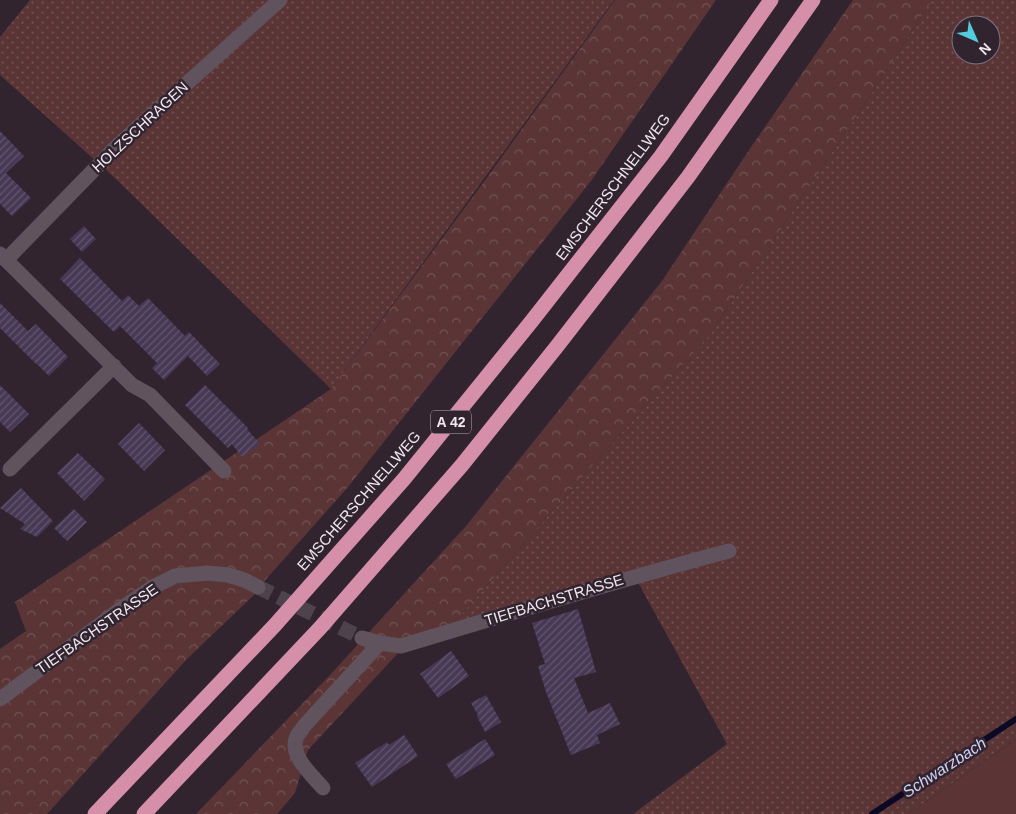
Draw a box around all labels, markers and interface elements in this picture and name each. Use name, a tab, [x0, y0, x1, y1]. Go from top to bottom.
north arrow	[951, 15, 1001, 65]
text: N	[976, 40, 994, 58]
street label: HOLZSCHRAGEN	[88, 78, 191, 175]
street label: EMSCHERSCHNELLWEG	[552, 110, 673, 263]
road number: A 42	[431, 411, 471, 434]
street label: EMSCHERSCHNELLWEG	[294, 428, 424, 574]
street label: TIEFBACHSTRASSE	[482, 570, 625, 629]
street label: TIEFBACHSTRASSE	[33, 580, 161, 677]
water label: Schwarzbach	[899, 734, 989, 801]

